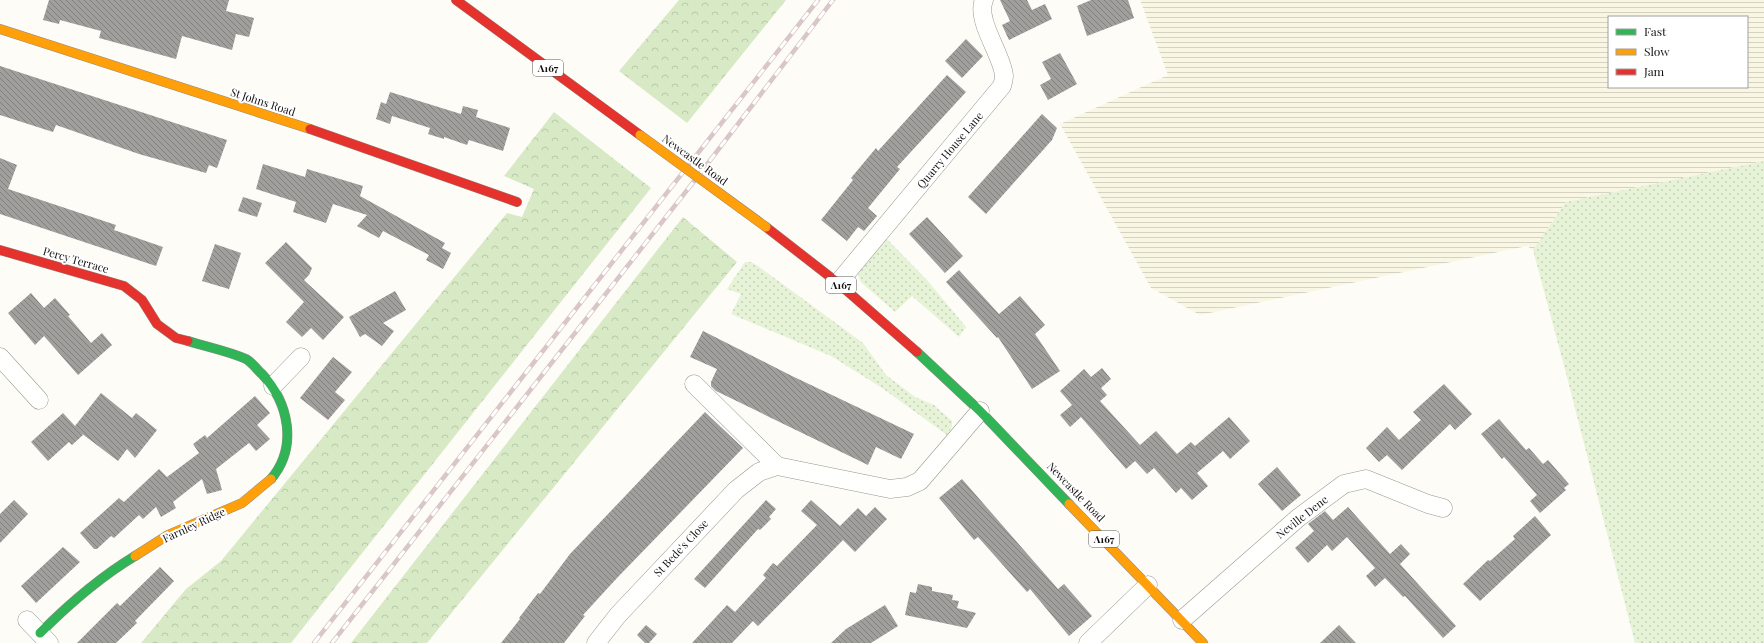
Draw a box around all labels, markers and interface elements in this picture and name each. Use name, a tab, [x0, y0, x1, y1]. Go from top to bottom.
legend	[1608, 16, 1748, 88]
text: Fast	[1644, 23, 1667, 39]
text: Slow	[1644, 43, 1670, 59]
road number: A167	[533, 60, 563, 76]
text: Jam	[1643, 63, 1665, 79]
street label: St Johns Road	[229, 84, 298, 119]
street label: Quarry House Lane	[913, 108, 986, 191]
street label: Newcastle Road	[660, 131, 732, 189]
street label: Percy Terrace	[42, 243, 111, 276]
road number: A167	[826, 277, 856, 293]
street label: Newcastle Road	[1044, 459, 1109, 525]
street label: Neville Dene	[1273, 491, 1331, 542]
street label: Farnley Ridge	[160, 503, 228, 546]
street label: St Bede's Close	[650, 515, 711, 580]
road number: A167	[1089, 531, 1119, 547]

